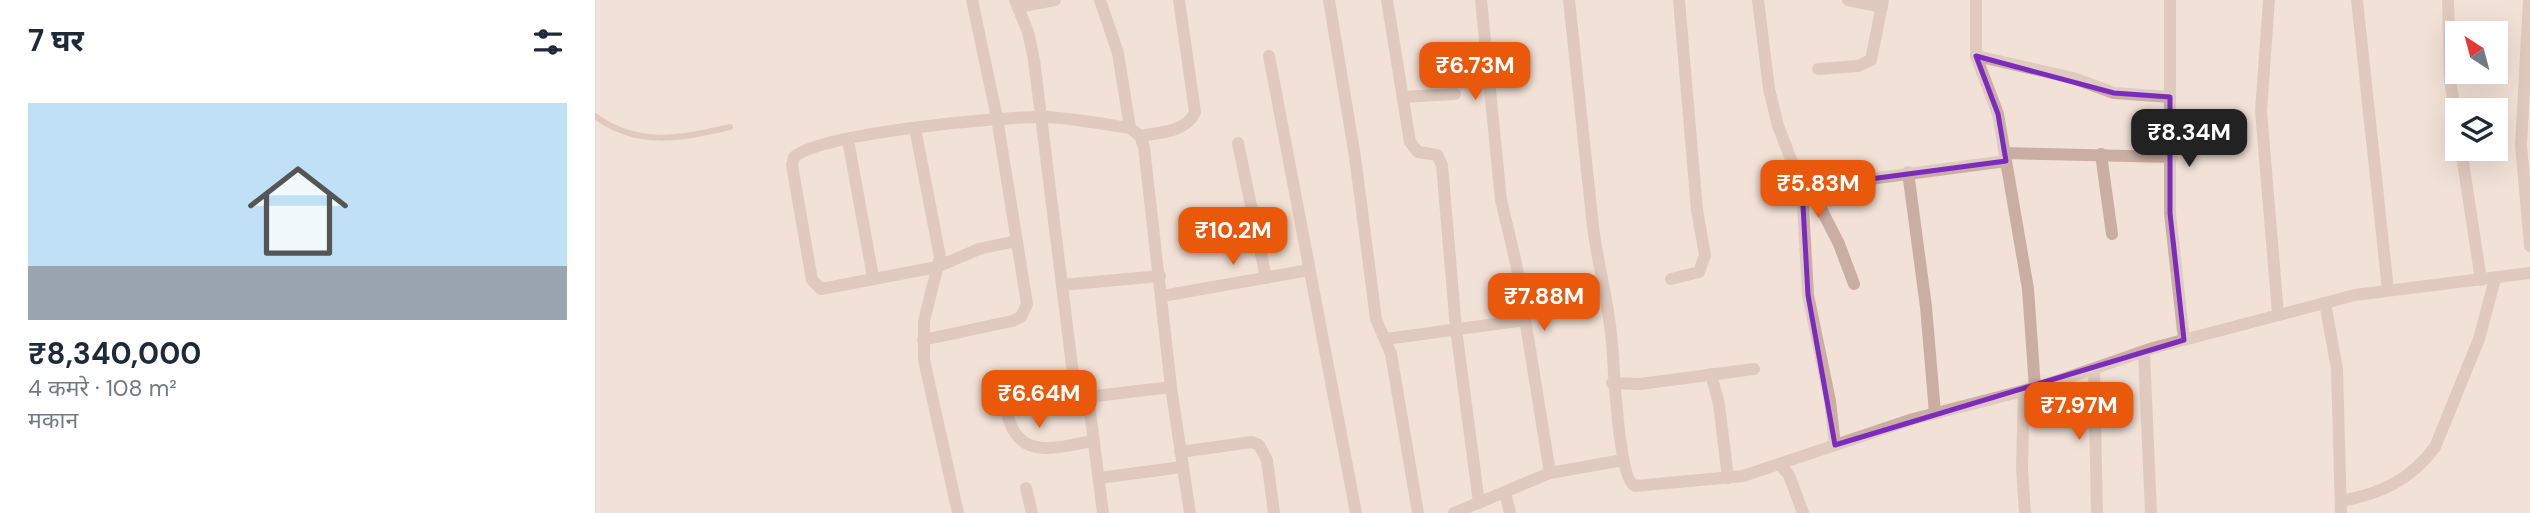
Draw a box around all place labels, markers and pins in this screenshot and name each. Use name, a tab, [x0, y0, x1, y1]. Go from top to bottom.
pin: ₹6.73M	[1418, 42, 1532, 102]
pin: ₹8.34M	[2132, 110, 2246, 169]
pin: ₹5.83M	[1761, 160, 1875, 220]
pin: ₹10.2M	[1176, 208, 1290, 267]
pin: ₹7.88M	[1487, 274, 1601, 333]
pin: ₹6.64M	[982, 370, 1096, 430]
pin: ₹7.97M	[2022, 382, 2136, 442]

